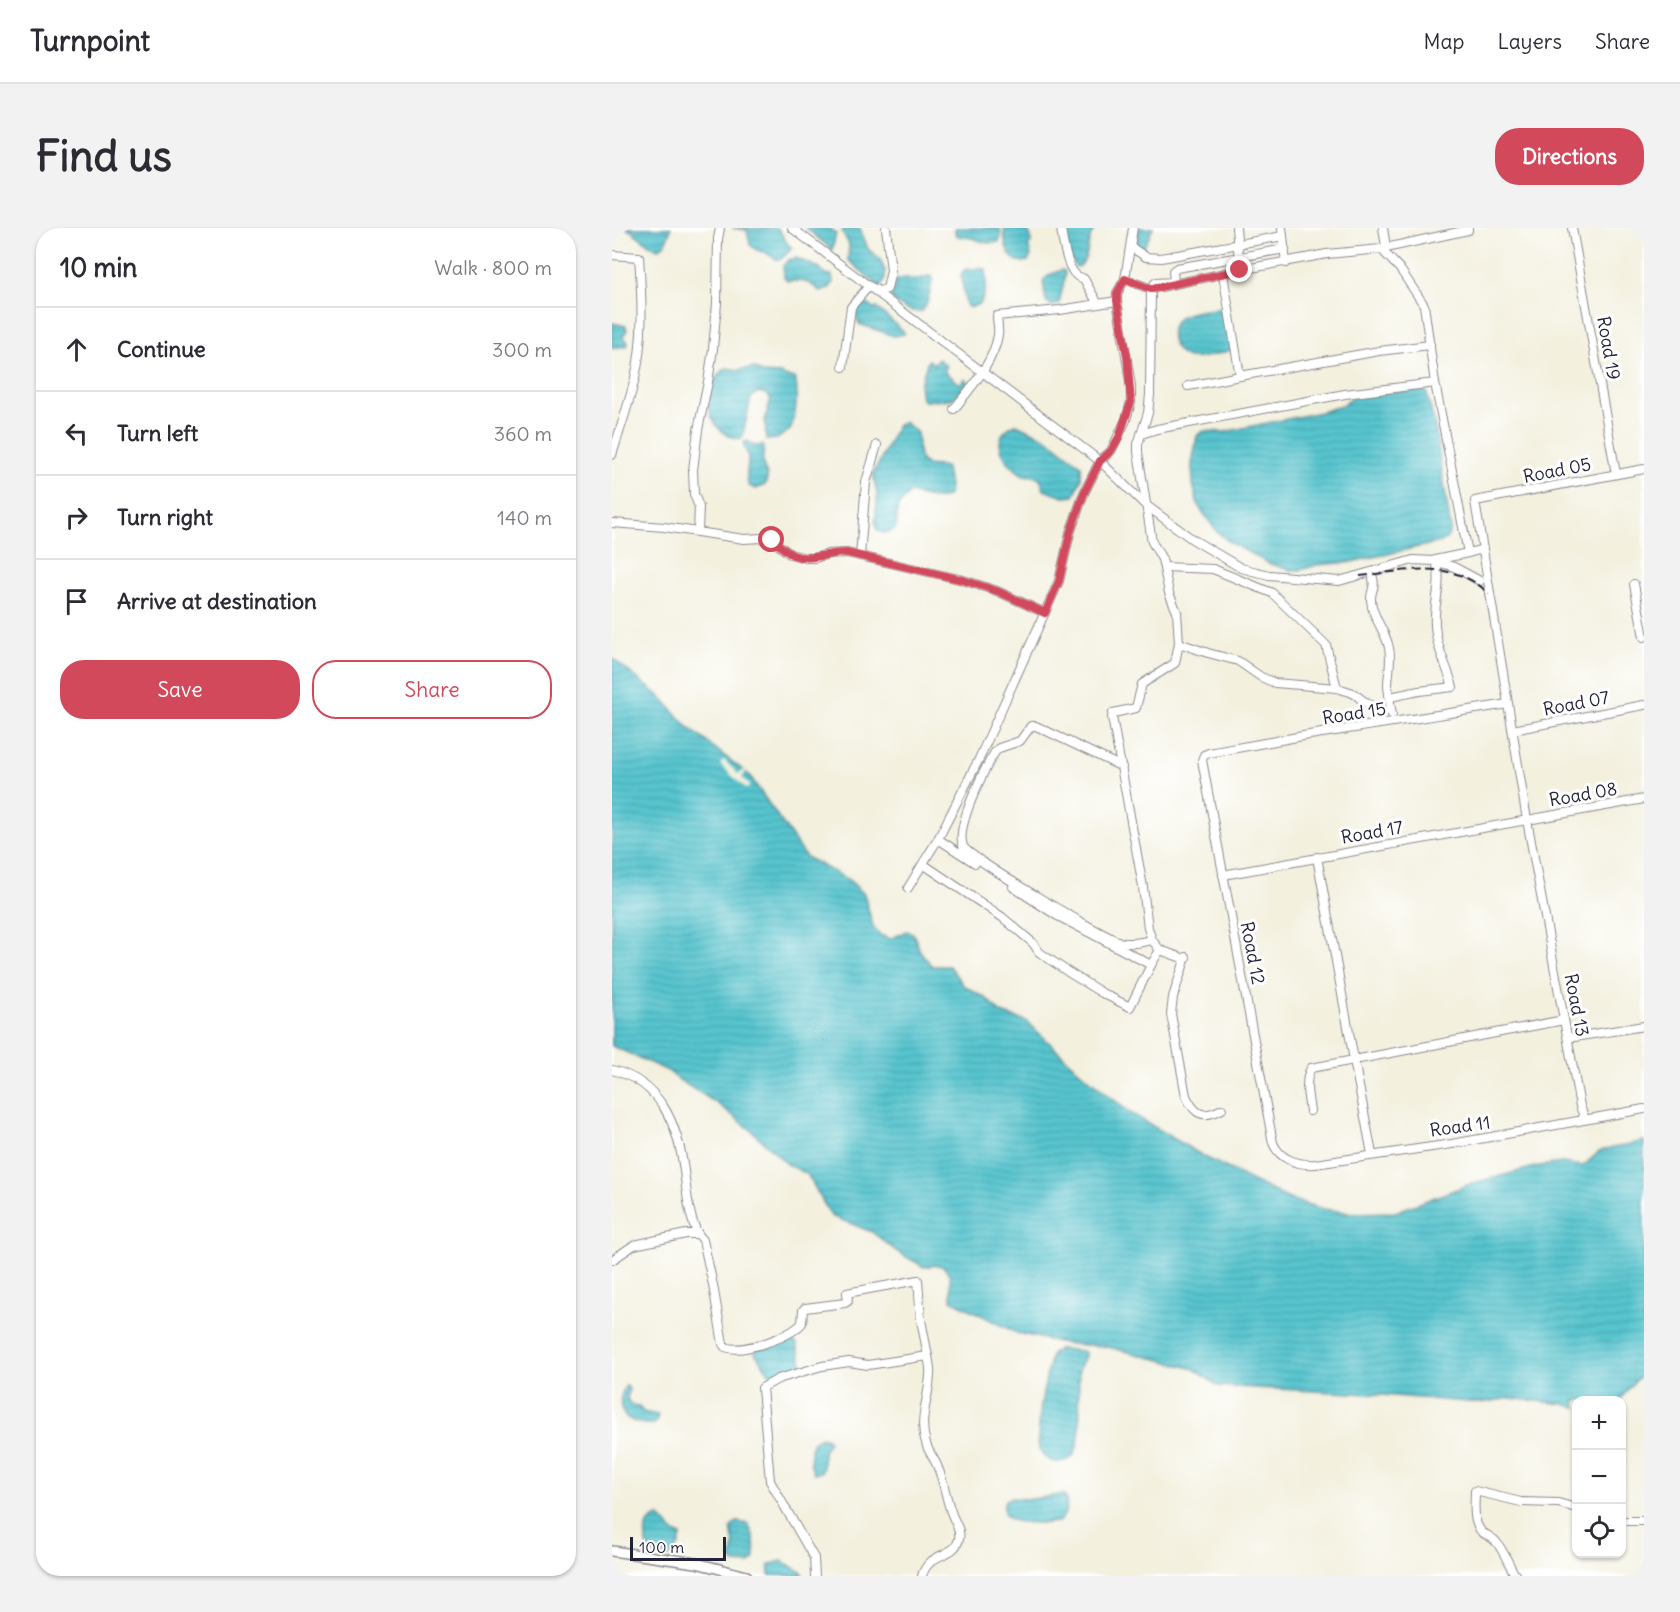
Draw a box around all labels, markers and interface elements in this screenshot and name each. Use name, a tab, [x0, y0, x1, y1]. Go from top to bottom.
text: Turnpoint	[30, 23, 150, 59]
text: Map	[1424, 28, 1464, 55]
text: Layers	[1497, 28, 1562, 55]
text: Share	[1595, 28, 1650, 55]
button: Directions	[1495, 128, 1644, 185]
text: Find us	[36, 130, 172, 182]
text: 10 min	[60, 251, 137, 284]
text: Walk · 800 m	[434, 255, 552, 280]
route end	[1226, 256, 1252, 282]
street label: Road 19	[1592, 314, 1626, 382]
icon: ahead	[60, 333, 93, 366]
text: Continue	[117, 335, 206, 363]
text: 300 m	[492, 337, 552, 362]
icon: left	[60, 417, 93, 450]
text: Turn left	[117, 419, 198, 447]
text: 360 m	[494, 421, 552, 446]
street label: Road 05	[1521, 452, 1593, 488]
icon: right	[60, 501, 93, 534]
text: Turn right	[117, 503, 213, 531]
text: 140 m	[497, 505, 552, 530]
route start	[758, 526, 784, 552]
icon: arrive	[60, 585, 93, 618]
text: Arrive at destination	[117, 587, 317, 615]
button: Save	[60, 660, 300, 719]
button: Share	[312, 660, 552, 719]
street label: Road 07	[1541, 685, 1611, 721]
street label: Road 15	[1321, 697, 1387, 729]
street label: Road 08	[1547, 777, 1619, 811]
street label: Road 17	[1339, 815, 1405, 849]
street label: Road 12	[1236, 920, 1270, 986]
street label: Road 13	[1560, 971, 1594, 1039]
street label: Road 11	[1428, 1110, 1492, 1142]
map controls	[1572, 1396, 1626, 1558]
button: +	[1572, 1396, 1626, 1450]
button: −	[1572, 1450, 1626, 1504]
button: locate	[1572, 1504, 1626, 1558]
scale bar	[630, 1534, 726, 1562]
text: 100 m	[639, 1537, 684, 1557]

